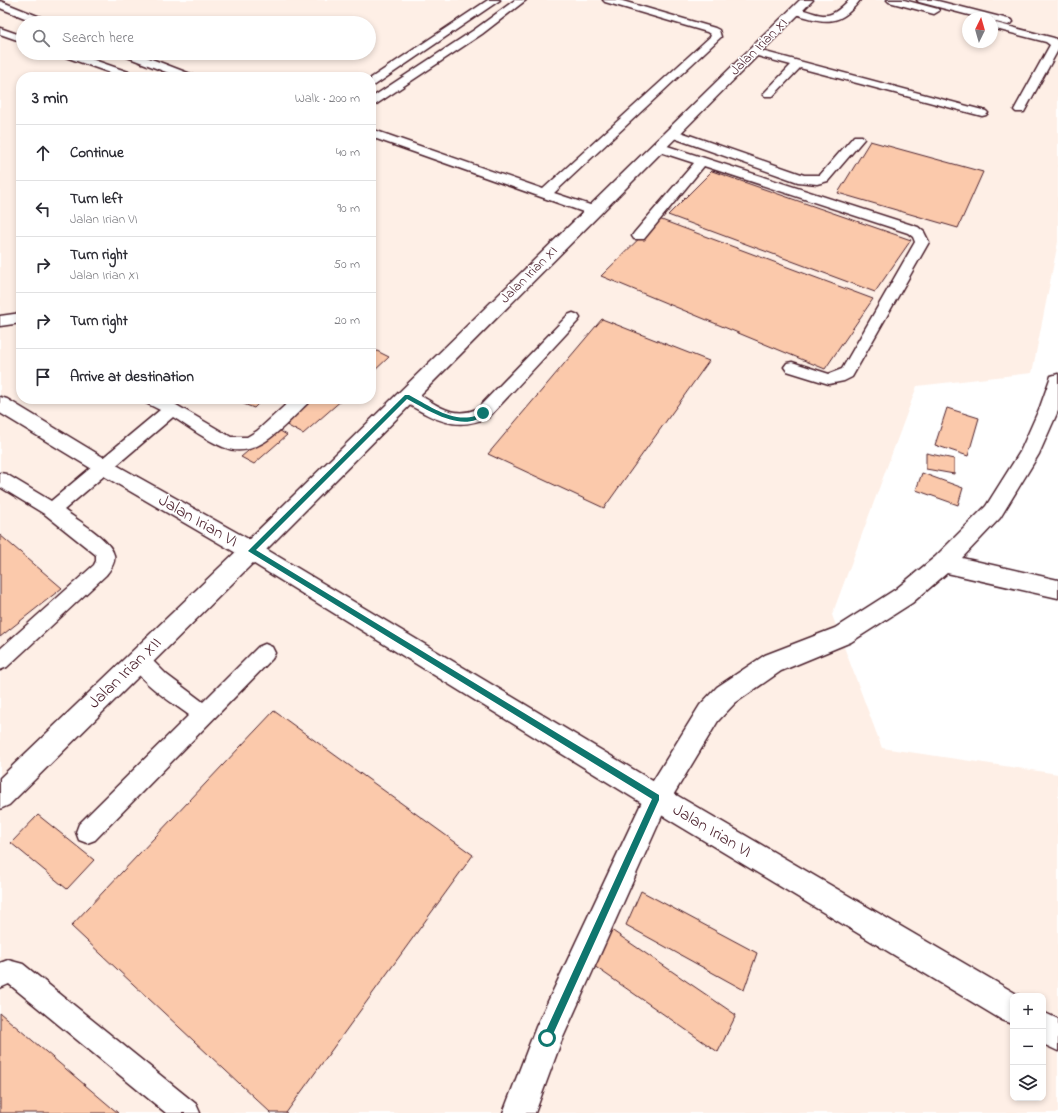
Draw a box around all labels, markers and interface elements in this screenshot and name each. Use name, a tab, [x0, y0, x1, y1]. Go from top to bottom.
north arrow	[962, 12, 998, 48]
street label: Jalan Irian XI	[725, 13, 793, 81]
search box	[16, 16, 376, 60]
icon: search	[30, 27, 52, 49]
text: Search here	[62, 27, 134, 49]
text: 3 min	[32, 86, 68, 111]
text: Walk · 200 m	[295, 89, 360, 108]
icon: ahead	[32, 142, 54, 164]
text: Continue	[70, 142, 124, 164]
text: 40 m	[336, 143, 360, 162]
text: Turn left	[70, 188, 123, 210]
icon: left	[32, 198, 54, 220]
text: 90 m	[337, 199, 360, 218]
text: Jalan Irian VI	[70, 210, 138, 229]
street label: Jalan Irian XI	[495, 241, 563, 309]
text: Turn right	[70, 244, 128, 266]
icon: right	[32, 254, 54, 276]
text: 50 m	[334, 255, 360, 274]
text: Jalan Irian XI	[70, 266, 139, 285]
icon: right	[32, 310, 54, 332]
text: Turn right	[70, 310, 128, 332]
text: 20 m	[335, 311, 360, 330]
icon: arrive	[32, 366, 54, 388]
text: Arrive at destination	[70, 366, 194, 388]
route end	[474, 404, 492, 422]
street label: Jalan Irian VI	[154, 488, 242, 554]
street label: Jalan Irian XII	[82, 631, 168, 715]
street label: Jalan Irian VI	[668, 798, 756, 864]
map controls	[1010, 993, 1046, 1101]
button: +	[1010, 993, 1046, 1029]
route start	[538, 1029, 556, 1047]
button: −	[1010, 1029, 1046, 1065]
button: layers	[1010, 1065, 1046, 1101]

